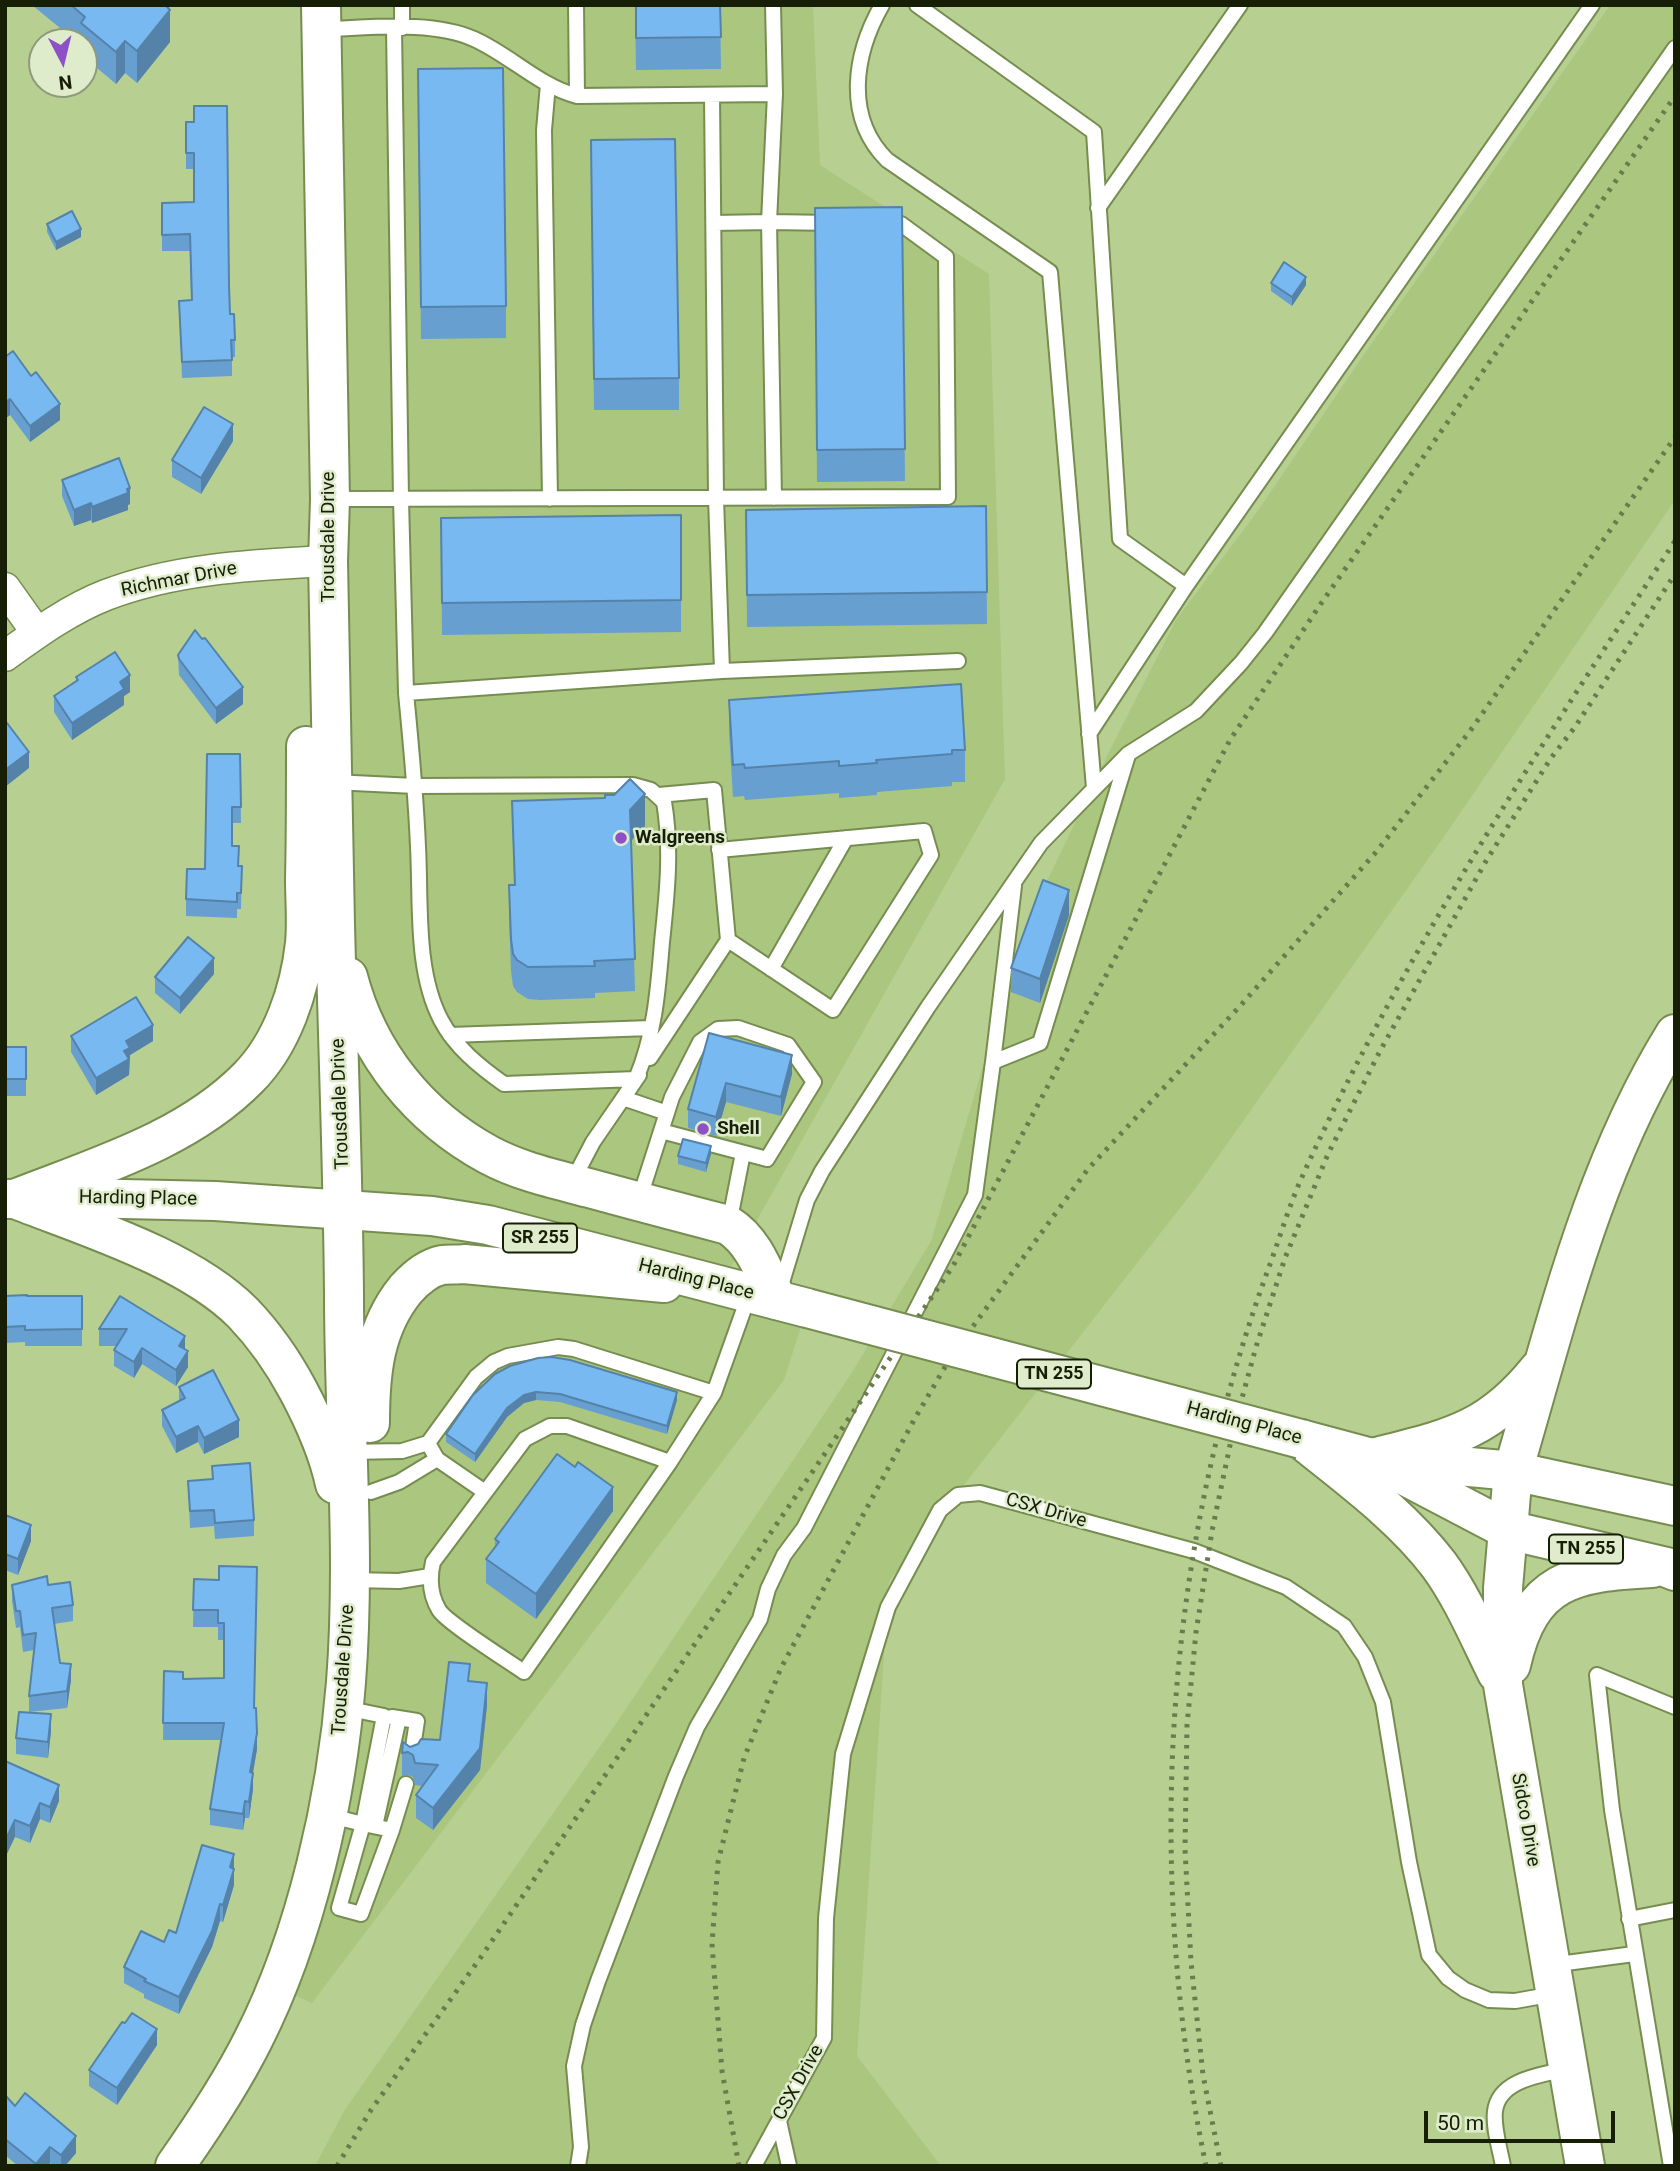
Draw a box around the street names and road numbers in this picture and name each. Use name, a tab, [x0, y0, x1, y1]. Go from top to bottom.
street label: Trousdale Drive	[318, 471, 340, 603]
street label: Richmar Drive	[119, 558, 239, 602]
street label: Trousdale Drive	[327, 1038, 355, 1170]
street label: Harding Place	[79, 1187, 197, 1211]
road number: SR 255	[503, 1224, 577, 1252]
street label: Harding Place	[636, 1255, 756, 1305]
road number: TN 255	[1017, 1359, 1091, 1388]
street label: Harding Place	[1184, 1398, 1304, 1450]
street label: CSX Drive	[1003, 1489, 1089, 1533]
road number: TN 255	[1549, 1534, 1623, 1564]
street label: Trousdale Drive	[328, 1604, 360, 1736]
street label: Sidco Drive	[1506, 1771, 1544, 1869]
street label: CSX Drive	[769, 2041, 829, 2125]

